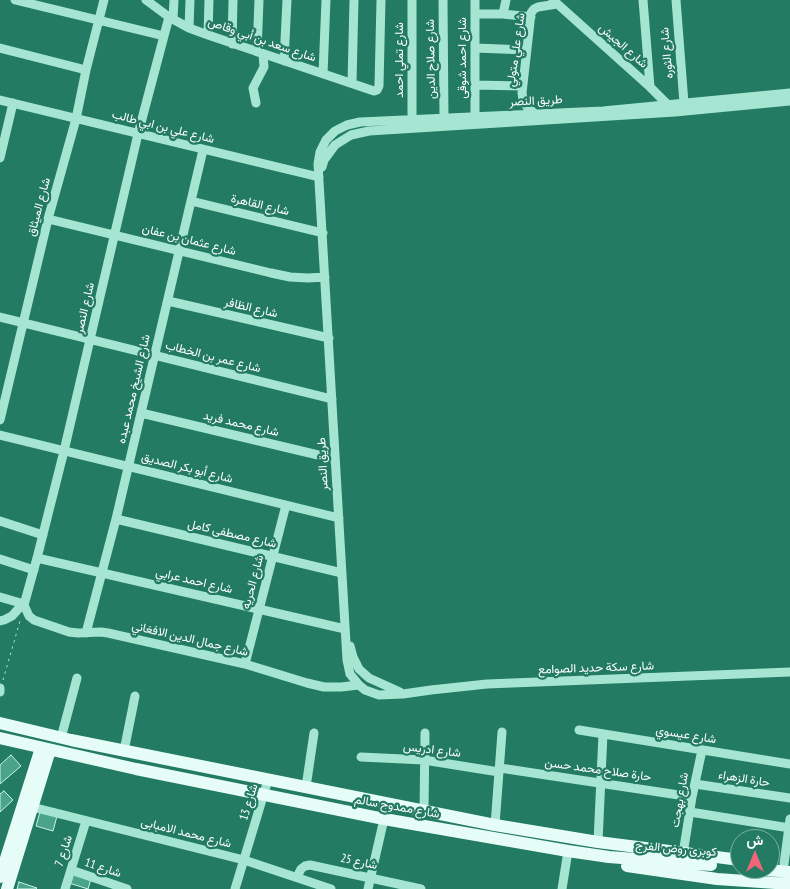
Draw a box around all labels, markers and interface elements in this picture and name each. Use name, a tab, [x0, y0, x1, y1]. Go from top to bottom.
street label: شارع علي متولي	[504, 12, 528, 88]
street label: شارع سعد بن أبي وقاص	[206, 15, 318, 65]
street label: شارع احمد شوقى	[456, 17, 470, 99]
street label: شارع صلاح الدين	[423, 19, 439, 99]
street label: شارع الجيش	[596, 21, 650, 71]
street label: شارع تملي احمد	[393, 22, 407, 98]
street label: شارع الثوره	[658, 27, 676, 79]
street label: طريق النصر	[509, 92, 563, 110]
street label: شارع علي بن ابي طالب	[110, 107, 216, 147]
street label: شارع الميثاق	[24, 176, 54, 238]
street label: شارع القاهرة	[229, 191, 291, 219]
street label: شارع عثمان بن عفان	[141, 221, 237, 259]
street label: شارع النصر	[72, 281, 98, 335]
street label: شارع الظافر	[223, 295, 279, 321]
street label: شارع الشيخ محمد عبده	[114, 333, 154, 445]
street label: شارع عمر بن الخطاب	[164, 338, 262, 376]
street label: شارع محمد فريد	[202, 408, 280, 440]
street label: طريق النصر	[314, 437, 332, 491]
street label: شارع أبو بكر الصديق	[140, 450, 234, 486]
street label: شارع مصطفى كامل	[186, 517, 278, 551]
street label: شارع الحريه	[239, 553, 267, 611]
street label: شارع احمد عرابي	[154, 565, 234, 597]
street label: شارع جمال الدين الافغاني	[130, 619, 250, 659]
street label: شارع سكة حديد الصوامع	[538, 659, 654, 677]
street label: شارع عيسوي	[655, 723, 717, 747]
street label: شارع ادريس	[402, 739, 462, 761]
street label: حارة صلاح محمد حسن	[544, 755, 652, 785]
street label: حارة الزهراء	[717, 768, 771, 790]
street label: شارع بهجت	[668, 771, 692, 829]
street label: شارع 13	[237, 782, 261, 822]
street label: شارع ممدوح سالم	[353, 792, 441, 822]
street label: شارع محمد الامبابى	[139, 815, 233, 851]
north arrow	[730, 829, 780, 879]
text: ش	[747, 831, 763, 849]
street label: شارع 7	[52, 834, 76, 868]
street label: كوبرى روض الفرج	[635, 838, 717, 860]
street label: شارع 25	[339, 851, 379, 873]
street label: شارع 11	[83, 855, 123, 881]

